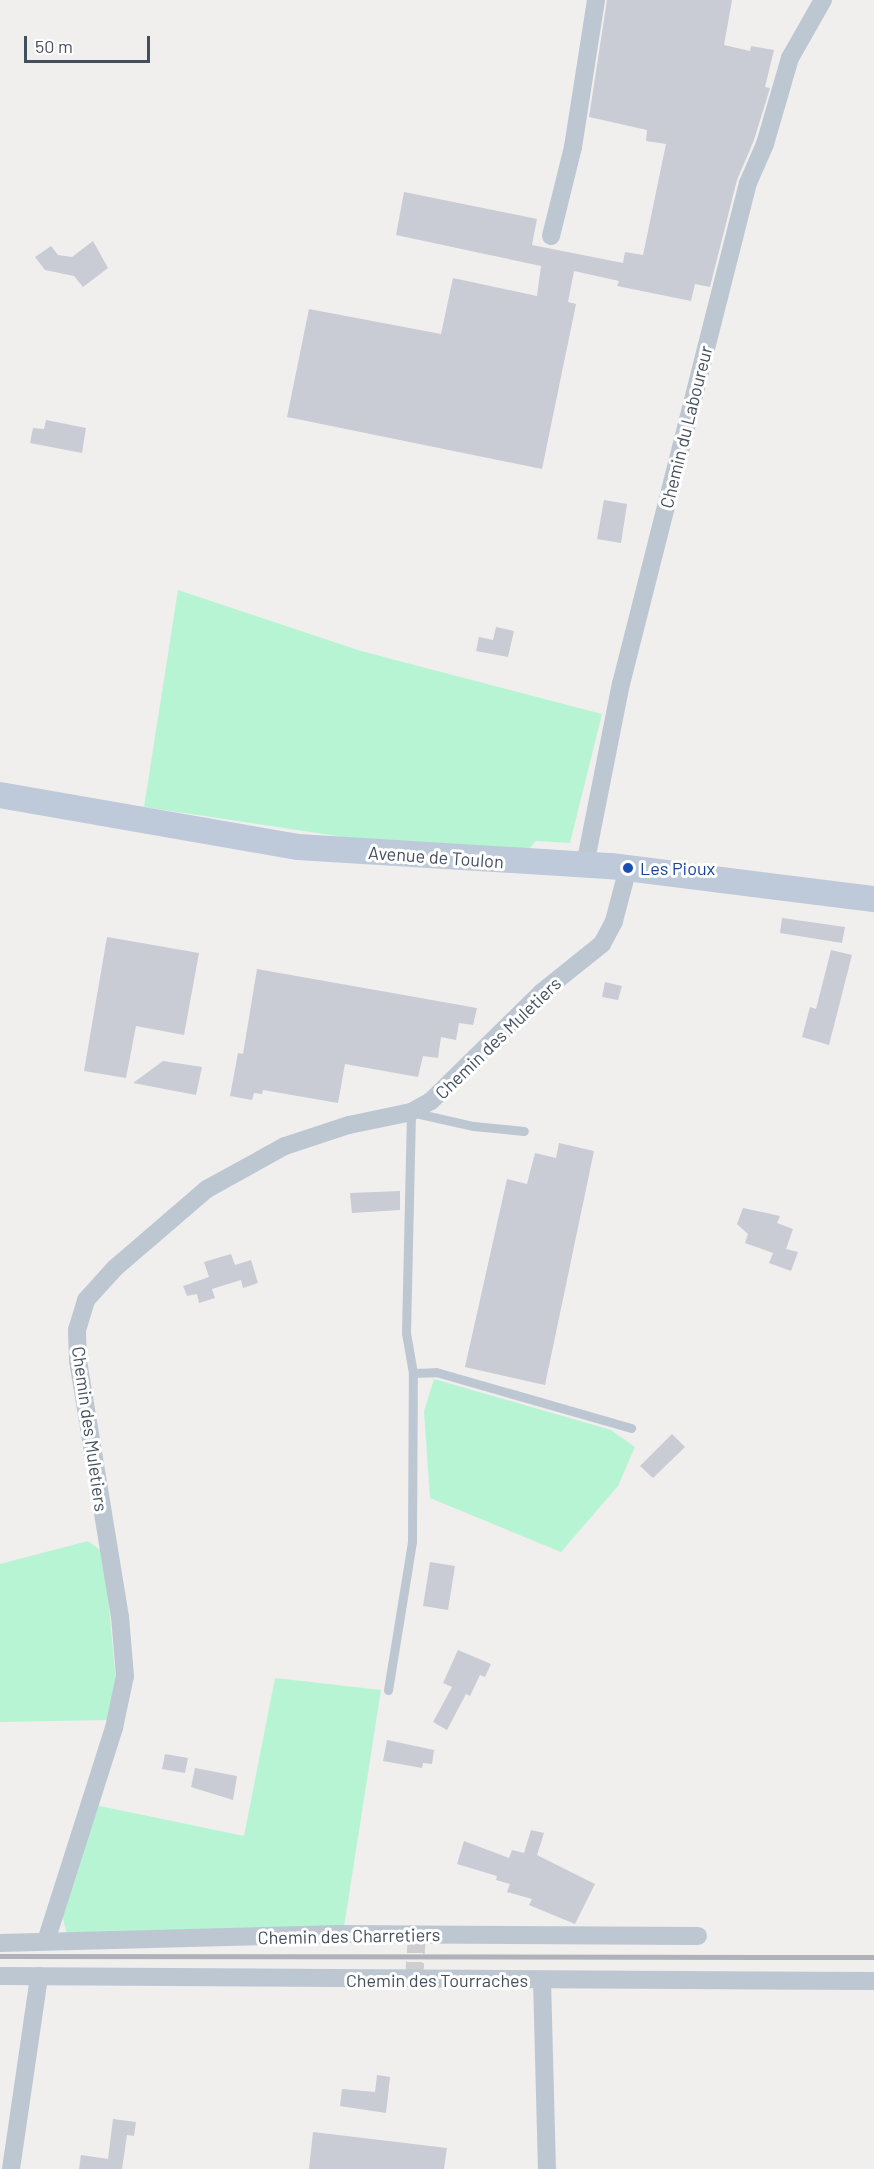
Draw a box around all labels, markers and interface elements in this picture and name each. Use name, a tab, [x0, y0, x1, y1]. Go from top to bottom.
scale bar	[27, 24, 153, 62]
text: 50 m	[35, 35, 73, 57]
street label: Chemin du Laboureur	[655, 343, 717, 511]
street label: Avenue de Toulon	[367, 841, 505, 873]
place label: Les Pioux	[640, 857, 715, 879]
marker: Les Pioux	[621, 861, 635, 875]
street label: Chemin des Muletiers	[431, 972, 565, 1104]
street label: Chemin des Muletiers	[68, 1345, 112, 1513]
street label: Chemin des Charretiers	[258, 1924, 440, 1948]
street label: Chemin des Tourraches	[346, 1969, 528, 1991]

